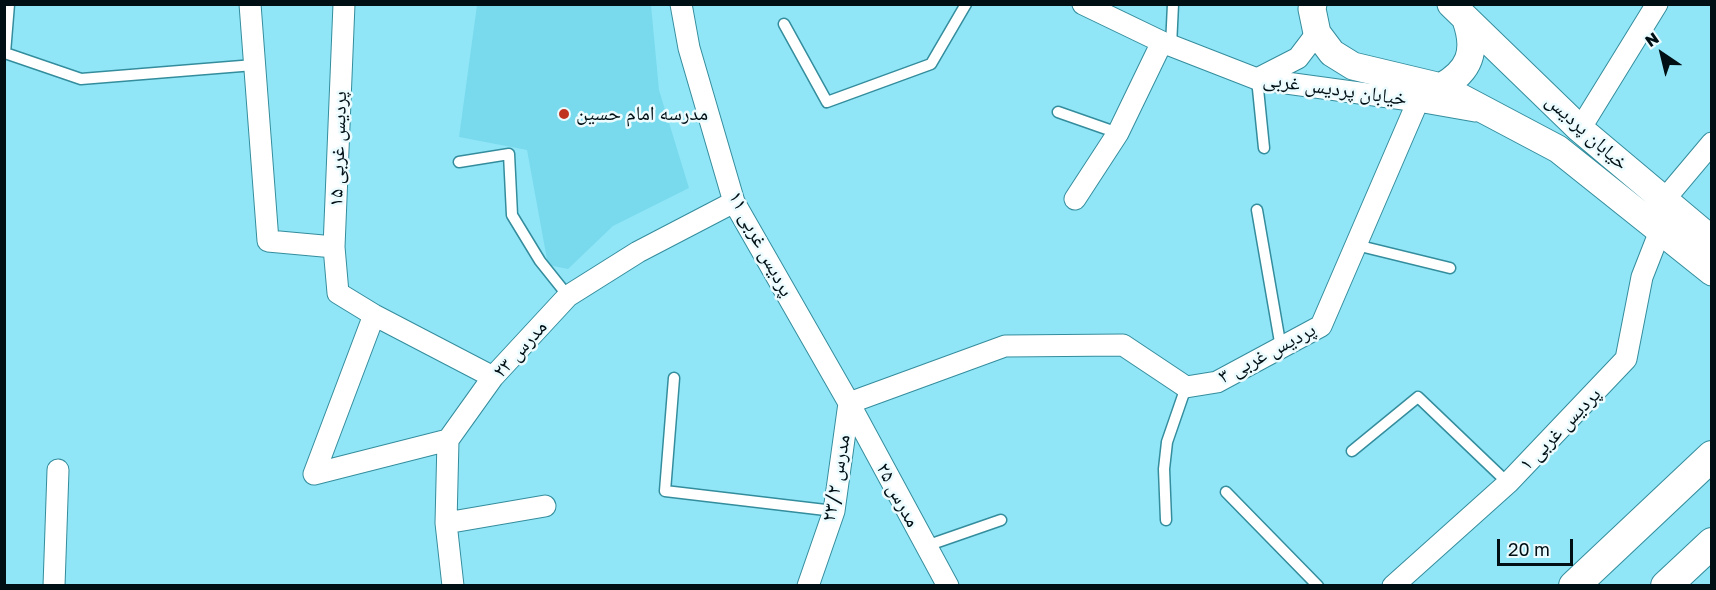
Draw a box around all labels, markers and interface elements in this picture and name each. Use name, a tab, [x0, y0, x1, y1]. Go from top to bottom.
north arrow	[1632, 24, 1692, 84]
text: N	[1641, 28, 1662, 51]
street label: خیابان پردیس غربی	[1261, 67, 1409, 111]
street label: خیابان پردیس	[1541, 89, 1633, 175]
street label: پردیس غربی ۱۵	[324, 91, 352, 207]
place label: مدرسه امام حسین	[576, 102, 708, 126]
marker: مدرسه امام حسین	[557, 107, 571, 121]
street label: پردیس غربی ۱۱	[723, 187, 799, 301]
street label: مدرس ۲۳	[488, 315, 552, 383]
street label: پردیس غربی ۳	[1214, 317, 1320, 389]
street label: پردیس غربی ۱	[1514, 382, 1606, 476]
street label: مدرس ۲۳/۲	[817, 433, 855, 523]
street label: مدرس ۲۵	[871, 459, 925, 531]
scale bar	[1500, 527, 1576, 565]
text: 20 m	[1508, 538, 1550, 560]

